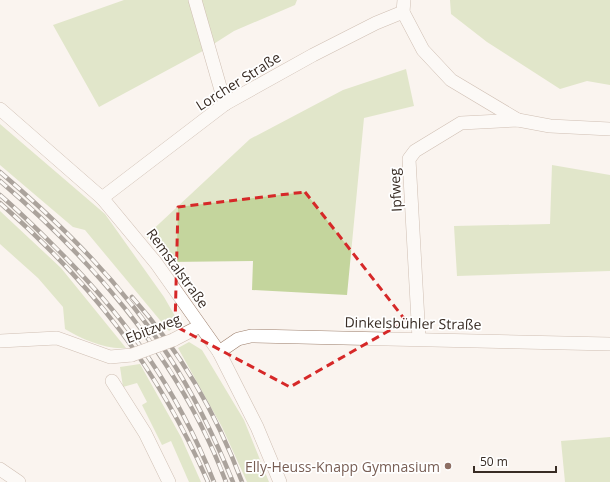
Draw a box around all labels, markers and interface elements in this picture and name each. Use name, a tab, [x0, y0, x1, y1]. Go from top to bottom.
street label: Lorcher Straße	[192, 47, 284, 115]
street label: Ipfweg	[384, 167, 406, 212]
street label: Remstalstraße	[143, 224, 213, 312]
street label: Ebitzweg	[123, 309, 184, 347]
street label: Dinkelsbühler Straße	[344, 312, 482, 334]
scale bar	[474, 448, 556, 474]
text: 50 m	[480, 453, 508, 470]
place label: Elly-Heuss-Knapp Gymnasium	[245, 457, 440, 476]
marker: Elly-Heuss-Knapp Gymnasium	[443, 461, 453, 471]

